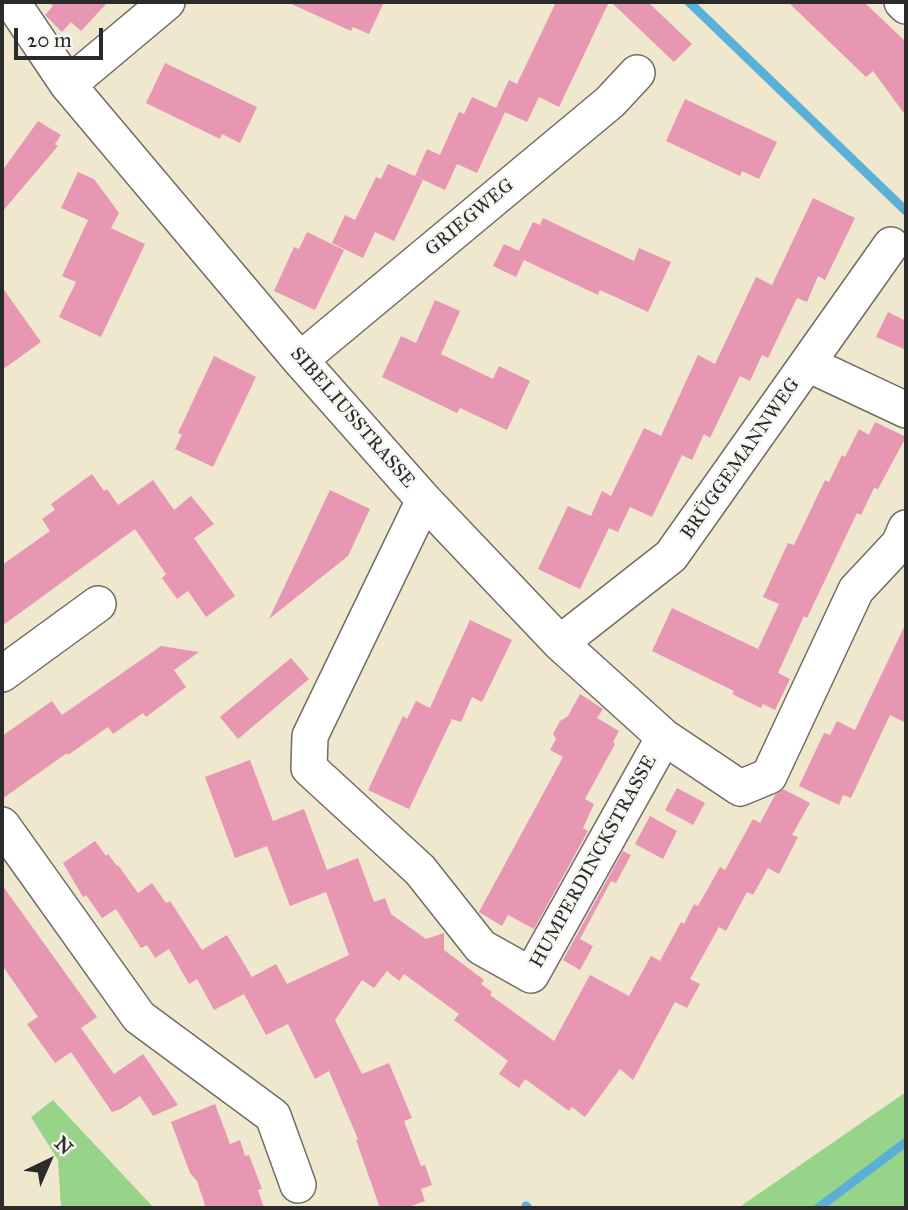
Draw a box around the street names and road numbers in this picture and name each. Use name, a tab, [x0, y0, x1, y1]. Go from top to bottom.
street label: GRIEGWEG	[421, 174, 519, 262]
street label: SIBELIUSSTRASSE	[285, 343, 419, 493]
street label: BRÜGGEMANNWEG	[677, 374, 805, 544]
street label: HUMPERDINCKSTRASSE	[526, 752, 662, 972]

